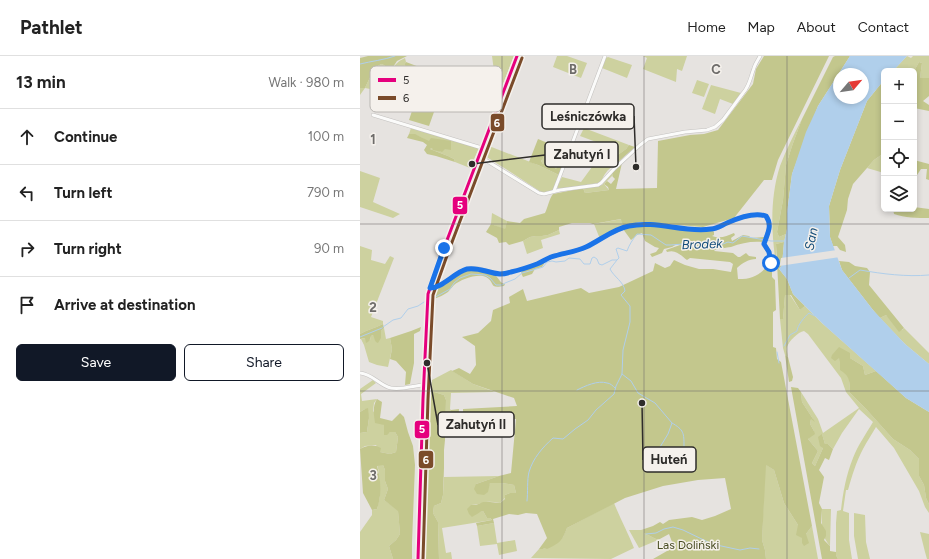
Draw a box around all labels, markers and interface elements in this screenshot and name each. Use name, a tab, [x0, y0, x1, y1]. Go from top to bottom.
text: Pathlet	[20, 16, 83, 39]
text: Home	[687, 19, 726, 36]
text: Map	[748, 19, 775, 36]
text: About	[797, 19, 836, 36]
text: Contact	[858, 19, 909, 36]
text: B	[569, 62, 577, 77]
text: C	[711, 62, 721, 77]
legend	[370, 66, 502, 112]
north arrow	[833, 68, 869, 104]
map controls	[881, 68, 917, 212]
button: +	[881, 68, 917, 104]
text: 13 min	[16, 72, 66, 92]
text: 5	[403, 74, 409, 87]
text: Walk · 980 m	[269, 75, 344, 90]
text: 6	[403, 92, 409, 105]
callout: Leśniczówka	[542, 104, 634, 129]
button: −	[881, 104, 917, 140]
text: Leśniczówka	[550, 109, 626, 124]
line badge: 6	[490, 113, 505, 132]
text: 6	[494, 117, 501, 130]
icon: ahead	[16, 126, 38, 148]
text: Continue	[54, 128, 117, 146]
text: 100 m	[308, 129, 344, 144]
text: 1	[370, 132, 376, 147]
button: locate	[881, 140, 917, 176]
callout: Zahutyń I	[545, 142, 618, 167]
text: Zahutyń I	[554, 147, 610, 162]
button: layers	[881, 176, 917, 212]
icon: left	[16, 182, 38, 204]
text: Turn left	[54, 184, 112, 202]
text: 790 m	[307, 185, 344, 200]
line badge: 5	[452, 196, 468, 215]
text: 5	[457, 199, 463, 212]
water label: San	[801, 226, 821, 252]
water label: Brodek	[681, 236, 723, 252]
icon: right	[16, 238, 38, 260]
route end	[435, 239, 453, 257]
text: Turn right	[54, 240, 122, 258]
text: 90 m	[314, 241, 344, 256]
route start	[762, 254, 780, 272]
icon: arrive	[16, 294, 38, 316]
text: Arrive at destination	[54, 296, 195, 314]
text: 2	[369, 300, 377, 315]
button: Save	[16, 344, 176, 381]
button: Share	[184, 344, 344, 381]
callout: Zahutyń II	[438, 412, 514, 437]
text: Zahutyń II	[446, 417, 506, 432]
line badge: 5	[414, 420, 430, 439]
text: 5	[419, 423, 425, 436]
callout: Huteń	[643, 447, 696, 472]
line badge: 6	[418, 450, 434, 469]
text: Huteń	[651, 452, 687, 467]
text: 6	[423, 454, 430, 467]
text: 3	[369, 468, 377, 483]
park label: Las Doliński	[657, 538, 719, 552]

